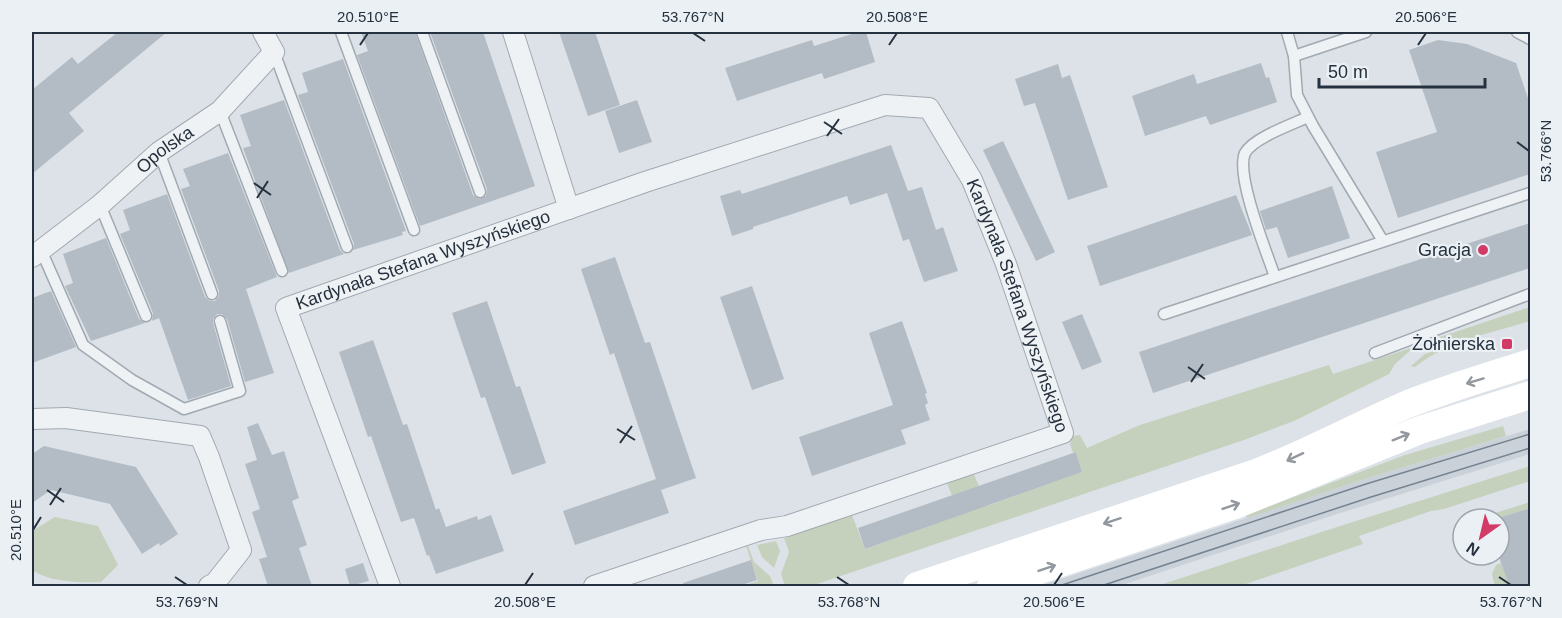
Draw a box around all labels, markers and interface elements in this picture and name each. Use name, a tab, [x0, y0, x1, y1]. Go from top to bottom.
text: 20.510°E	[337, 8, 399, 25]
text: 53.767°N	[662, 8, 724, 25]
text: 20.508°E	[866, 8, 928, 25]
text: 20.506°E	[1395, 8, 1457, 25]
scale bar	[1319, 51, 1486, 89]
text: 50 m	[1328, 62, 1368, 82]
text: 53.766°N	[1537, 120, 1554, 182]
street label: Opolska	[132, 121, 198, 177]
street label: Kardynała Stefana Wyszyńskiego	[963, 176, 1072, 435]
street label: Kardynała Stefana Wyszyńskiego	[293, 206, 553, 314]
place label: Gracja	[1418, 240, 1472, 260]
marker: Gracja	[1476, 243, 1490, 257]
place label: Żołnierska	[1412, 334, 1496, 354]
marker: Żołnierska	[1500, 337, 1514, 351]
one-way arrow	[1466, 376, 1485, 387]
one-way arrow	[1391, 431, 1409, 442]
one-way arrow	[1287, 451, 1305, 463]
text: 20.510°E	[7, 499, 24, 561]
one-way arrow	[1221, 499, 1240, 510]
north arrow	[1451, 507, 1511, 567]
one-way arrow	[1103, 517, 1122, 528]
text: N	[1463, 539, 1482, 559]
one-way arrow	[1037, 562, 1056, 573]
text: 53.769°N	[156, 593, 218, 610]
text: 20.508°E	[494, 593, 556, 610]
text: 53.768°N	[818, 593, 880, 610]
text: 20.506°E	[1023, 593, 1085, 610]
text: 53.767°N	[1480, 593, 1542, 610]

